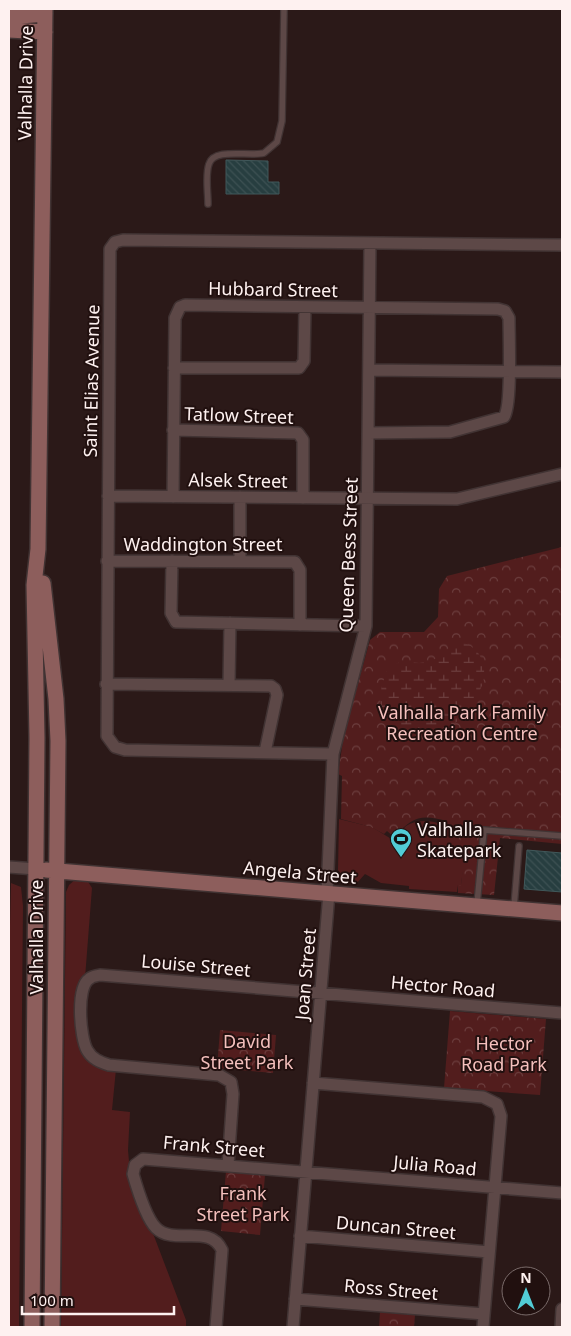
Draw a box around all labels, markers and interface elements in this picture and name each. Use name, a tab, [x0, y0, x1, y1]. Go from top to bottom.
street label: Valhalla Drive	[12, 25, 38, 141]
street label: Hubbard Street	[208, 276, 339, 302]
street label: Saint Elias Avenue	[78, 304, 104, 458]
street label: Tatlow Street	[184, 401, 295, 429]
street label: Alsek Street	[188, 467, 288, 493]
street label: Queen Bess Street	[333, 476, 363, 633]
street label: Waddington Street	[124, 532, 283, 556]
park label: Valhalla Park Family Recreation Centre	[378, 700, 547, 745]
place label: Valhalla Skatepark	[417, 817, 502, 862]
sports icon: Valhalla Skatepark	[389, 827, 413, 858]
street label: Angela Street	[242, 855, 358, 889]
street label: Valhalla Drive	[24, 880, 48, 994]
street label: Joan Street	[289, 927, 321, 1023]
street label: Louise Street	[140, 948, 252, 982]
street label: Hector Road	[390, 969, 496, 1003]
park label: David Street Park	[201, 1029, 294, 1074]
park label: Hector Road Park	[461, 1031, 547, 1076]
street label: Frank Street	[162, 1130, 266, 1162]
street label: Julia Road	[390, 1149, 478, 1181]
park label: Frank Street Park	[197, 1181, 290, 1226]
street label: Duncan Street	[335, 1210, 457, 1244]
north arrow	[501, 1266, 551, 1316]
text: N	[520, 1268, 532, 1287]
street label: Ross Street	[343, 1273, 439, 1305]
scale bar	[22, 1284, 175, 1316]
text: 100 m	[30, 1290, 74, 1310]

